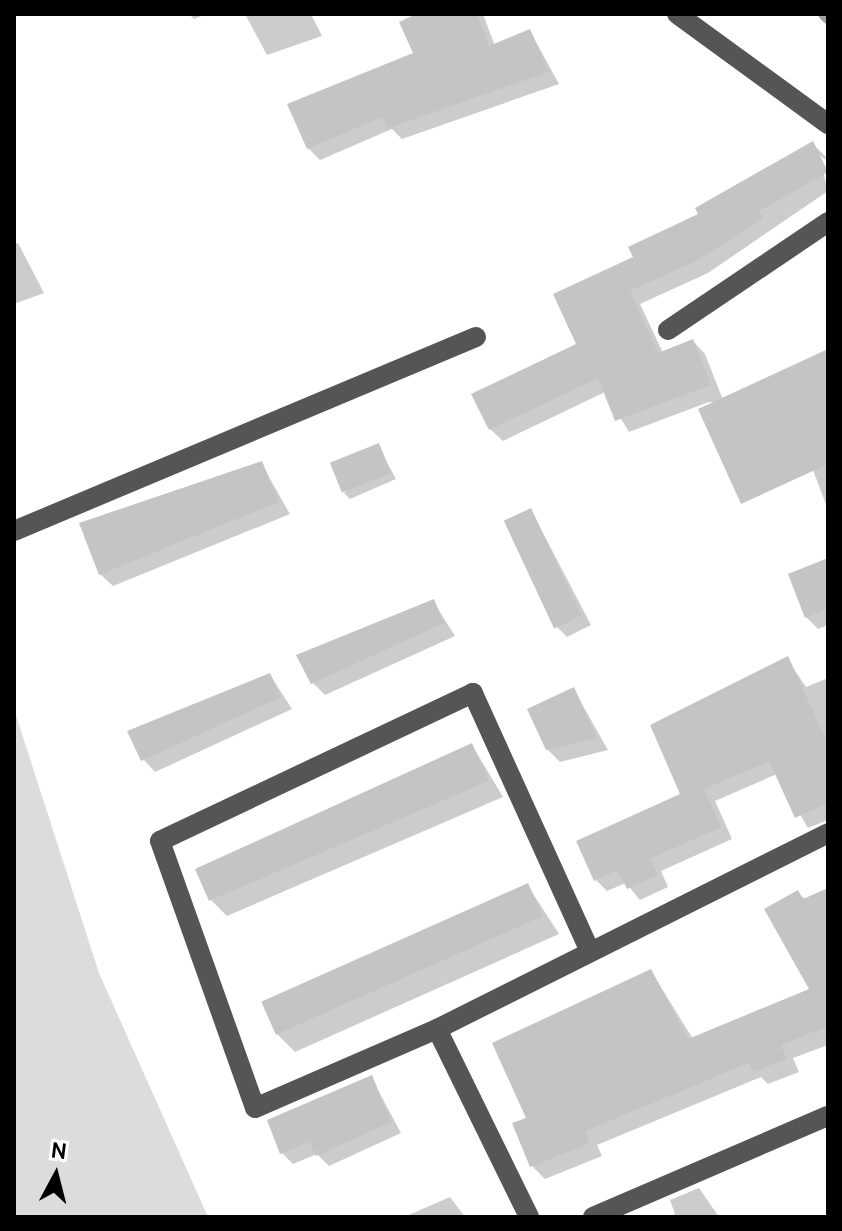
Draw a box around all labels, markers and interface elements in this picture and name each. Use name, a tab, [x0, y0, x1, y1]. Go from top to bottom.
north arrow	[16, 1135, 96, 1215]
text: N	[50, 1136, 68, 1165]

